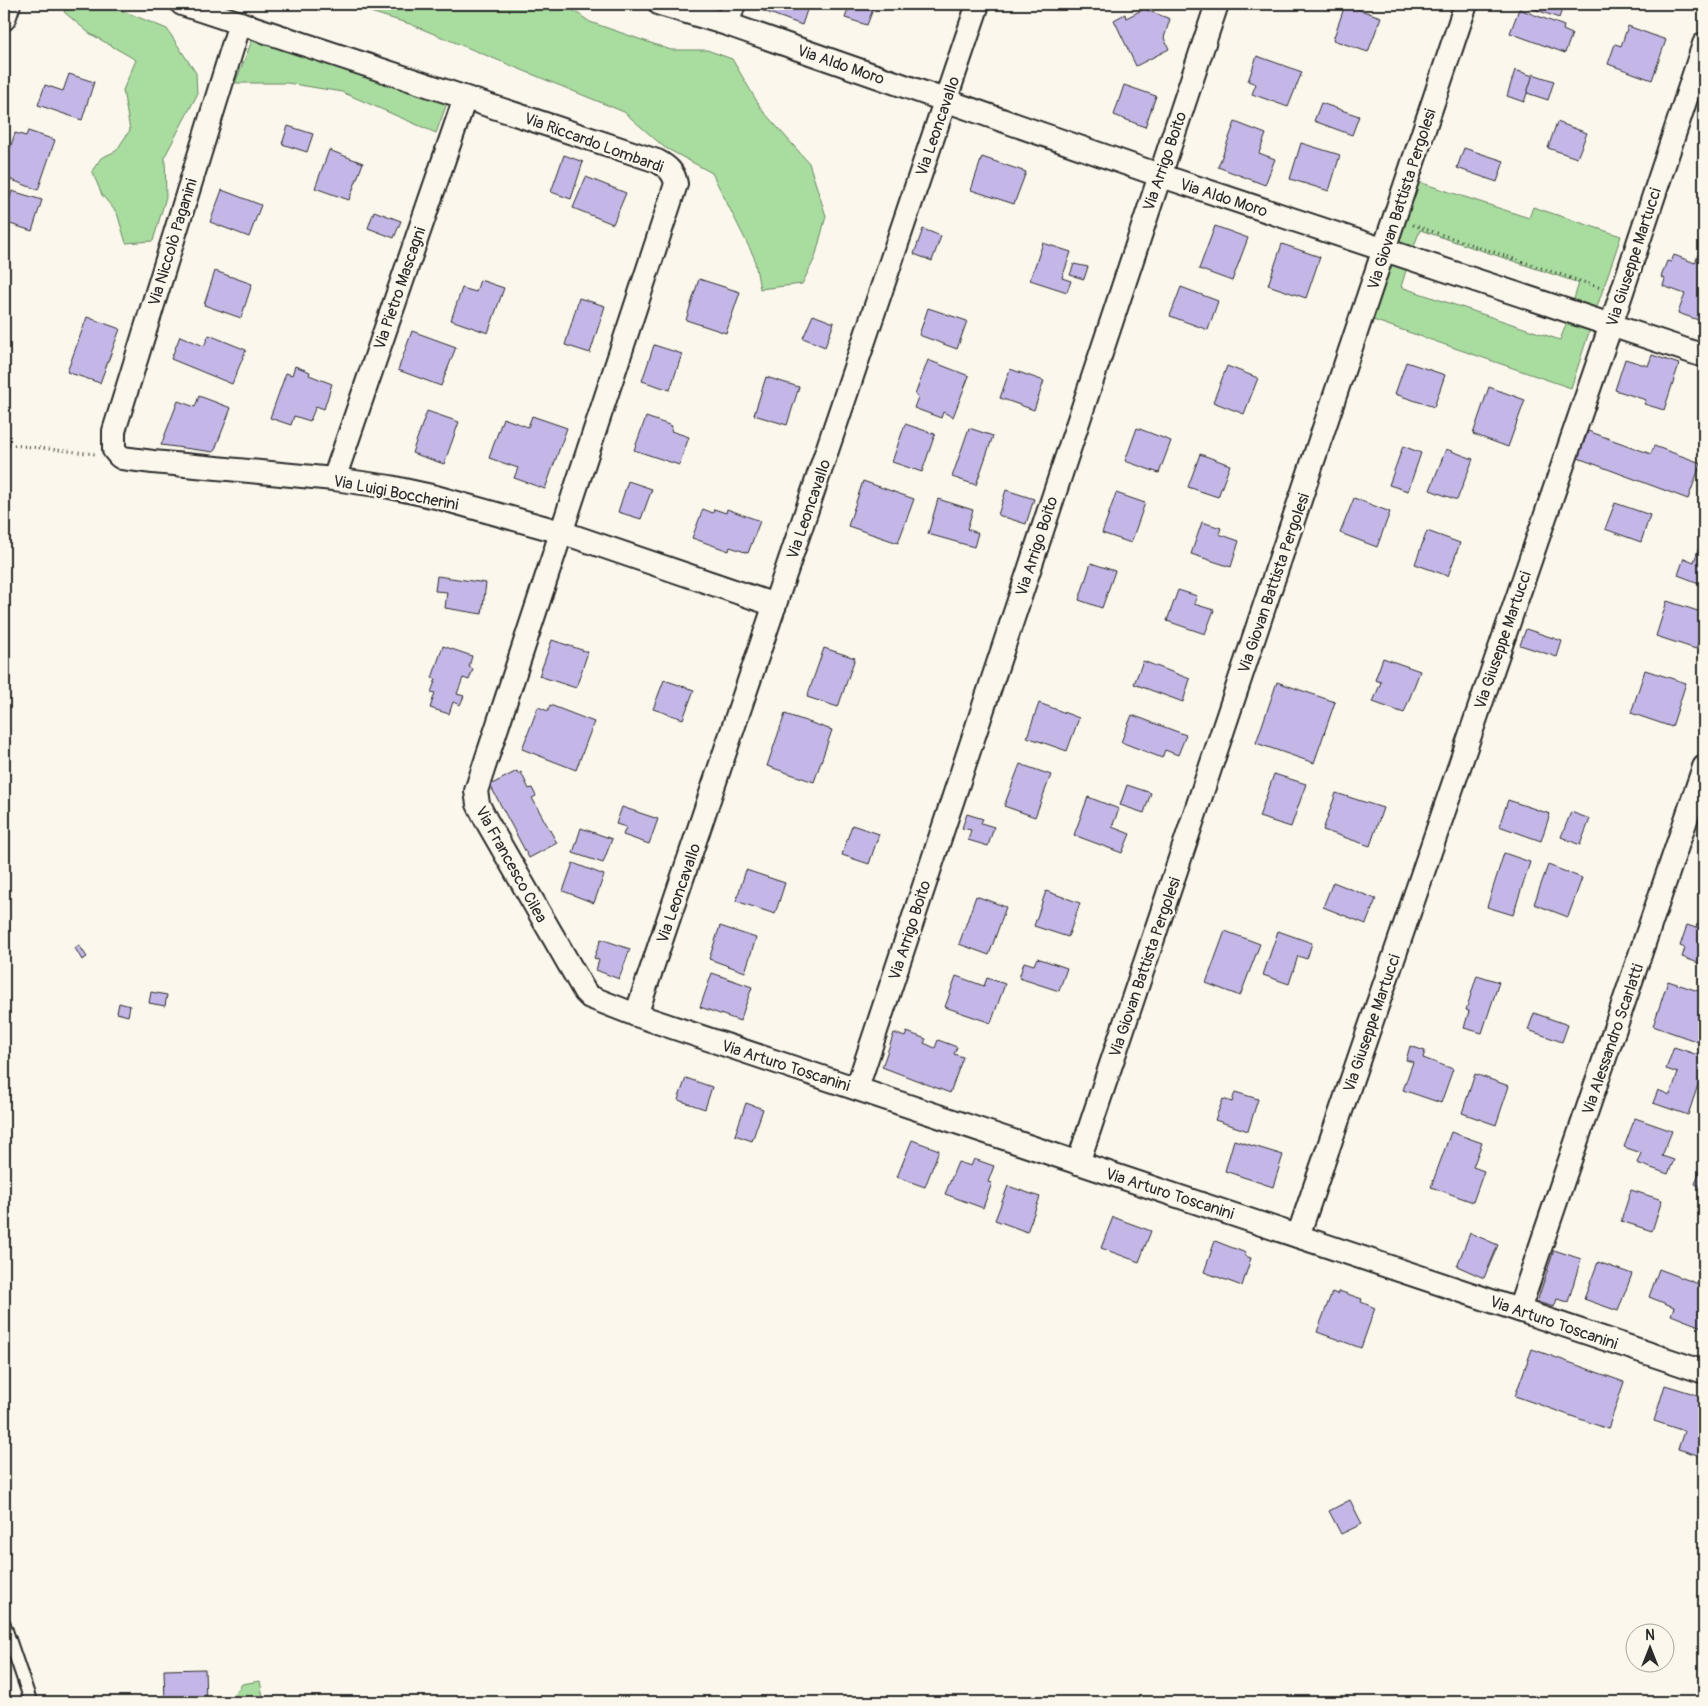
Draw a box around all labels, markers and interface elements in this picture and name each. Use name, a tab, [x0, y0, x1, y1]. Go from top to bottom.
street label: Via Aldo Moro	[794, 41, 887, 89]
street label: Via Leoncavallo	[912, 73, 964, 179]
street label: Via Giovan Battista Pergolesi	[1363, 106, 1441, 292]
street label: Via Riccardo Lombardi	[521, 108, 666, 177]
street label: Via Arrigo Boito	[1139, 109, 1191, 214]
street label: Via Aldo Moro	[1177, 174, 1271, 222]
street label: Via Niccolò Paganini	[144, 176, 202, 308]
street label: Via Giuseppe Martucci	[1602, 185, 1666, 329]
street label: Via Pietro Mascagni	[370, 224, 430, 352]
street label: Via Leoncavallo	[783, 456, 835, 562]
street label: Via Luigi Boccherini	[331, 471, 460, 515]
street label: Via Giovan Battista Pergolesi	[1234, 491, 1314, 676]
street label: Via Arrigo Boito	[1011, 494, 1063, 599]
street label: Via Giuseppe Martucci	[1470, 569, 1536, 712]
street label: Via Francesco Cilea	[471, 803, 551, 926]
street label: Via Leoncavallo	[653, 840, 705, 946]
street label: Via Giovan Battista Pergolesi	[1105, 875, 1185, 1060]
street label: Via Arrigo Boito	[884, 878, 936, 983]
street label: Via Giuseppe Martucci	[1339, 952, 1405, 1095]
street label: Via Alessandro Scarlatti	[1578, 961, 1648, 1117]
street label: Via Arturo Toscanini	[719, 1036, 853, 1096]
street label: Via Arturo Toscanini	[1103, 1164, 1237, 1224]
street label: Via Arturo Toscanini	[1487, 1292, 1620, 1354]
north arrow	[1626, 1624, 1676, 1674]
text: N	[1645, 1627, 1655, 1644]

